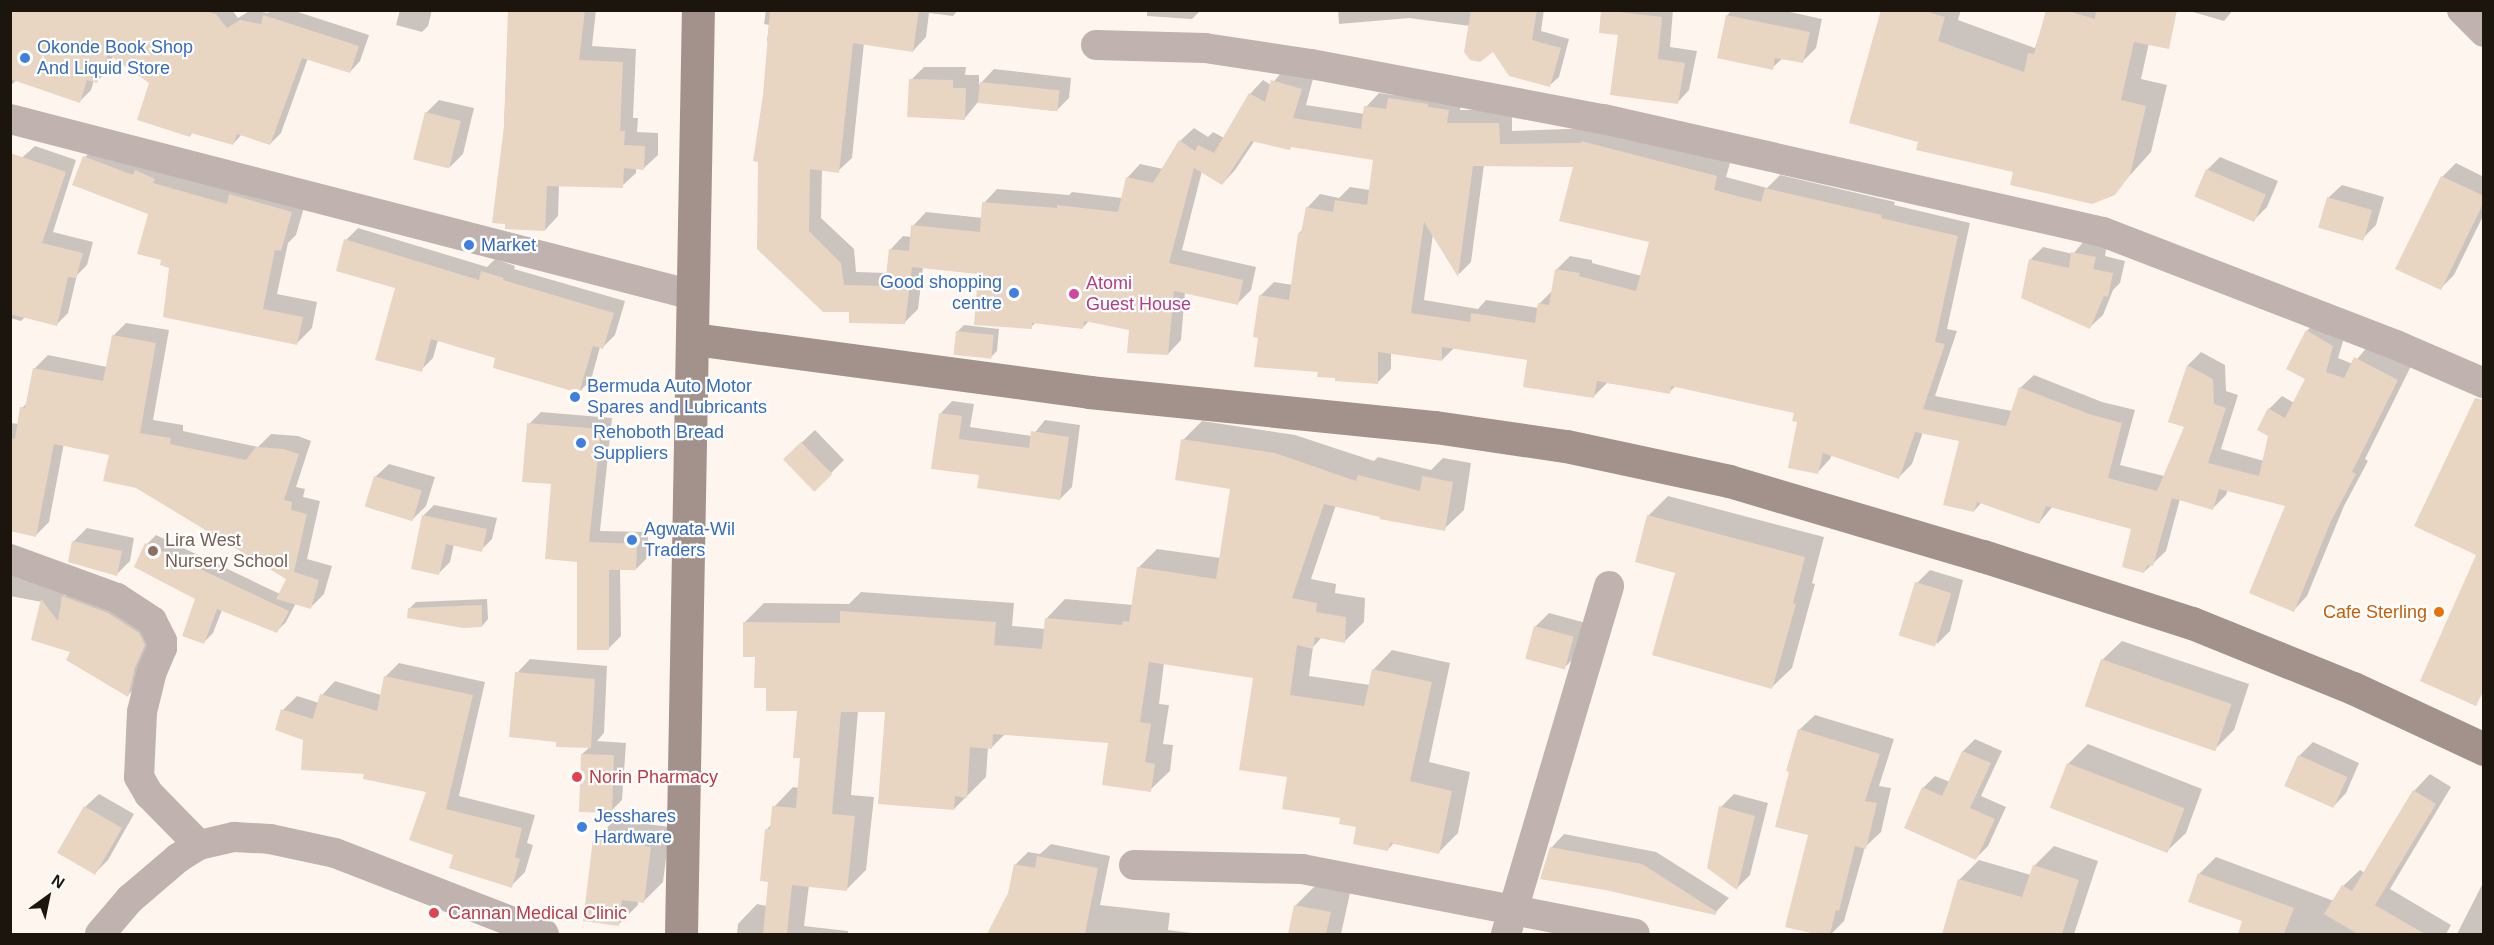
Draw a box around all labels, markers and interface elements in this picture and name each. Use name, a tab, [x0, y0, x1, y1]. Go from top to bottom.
place label: Okonde Book Shop And Liquid Store	[37, 37, 193, 80]
marker: Okonde Book Shop And Liquid Store	[18, 51, 32, 65]
place label: Market	[481, 234, 536, 256]
marker: Market	[462, 238, 476, 252]
place label: Good shopping centre	[880, 272, 1002, 314]
place label: Atomi Guest House	[1086, 273, 1191, 316]
marker: Good shopping centre	[1007, 286, 1021, 300]
marker: Atomi Guest House	[1067, 287, 1081, 301]
place label: Bermuda Auto Motor Spares and Lubricants	[587, 376, 767, 418]
marker: Bermuda Auto Motor Spares and Lubricants	[568, 390, 582, 404]
place label: Rehoboth Bread Suppliers	[593, 422, 724, 464]
marker: Rehoboth Bread Suppliers	[574, 436, 588, 450]
place label: Agwata-Wil Traders	[644, 519, 735, 562]
place label: Lira West Nursery School	[165, 530, 288, 572]
marker: Agwata-Wil Traders	[625, 533, 639, 547]
marker: Lira West Nursery School	[146, 544, 160, 558]
place label: Cafe Sterling	[2323, 601, 2427, 623]
marker: Cafe Sterling	[2432, 605, 2446, 619]
place label: Norin Pharmacy	[589, 766, 718, 788]
marker: Norin Pharmacy	[570, 770, 584, 784]
place label: Jesshares Hardware	[594, 806, 676, 848]
marker: Jesshares Hardware	[575, 820, 589, 834]
north arrow	[18, 867, 78, 927]
text: N	[49, 871, 68, 892]
place label: Cannan Medical Clinic	[448, 902, 627, 924]
marker: Cannan Medical Clinic	[425, 904, 443, 922]

